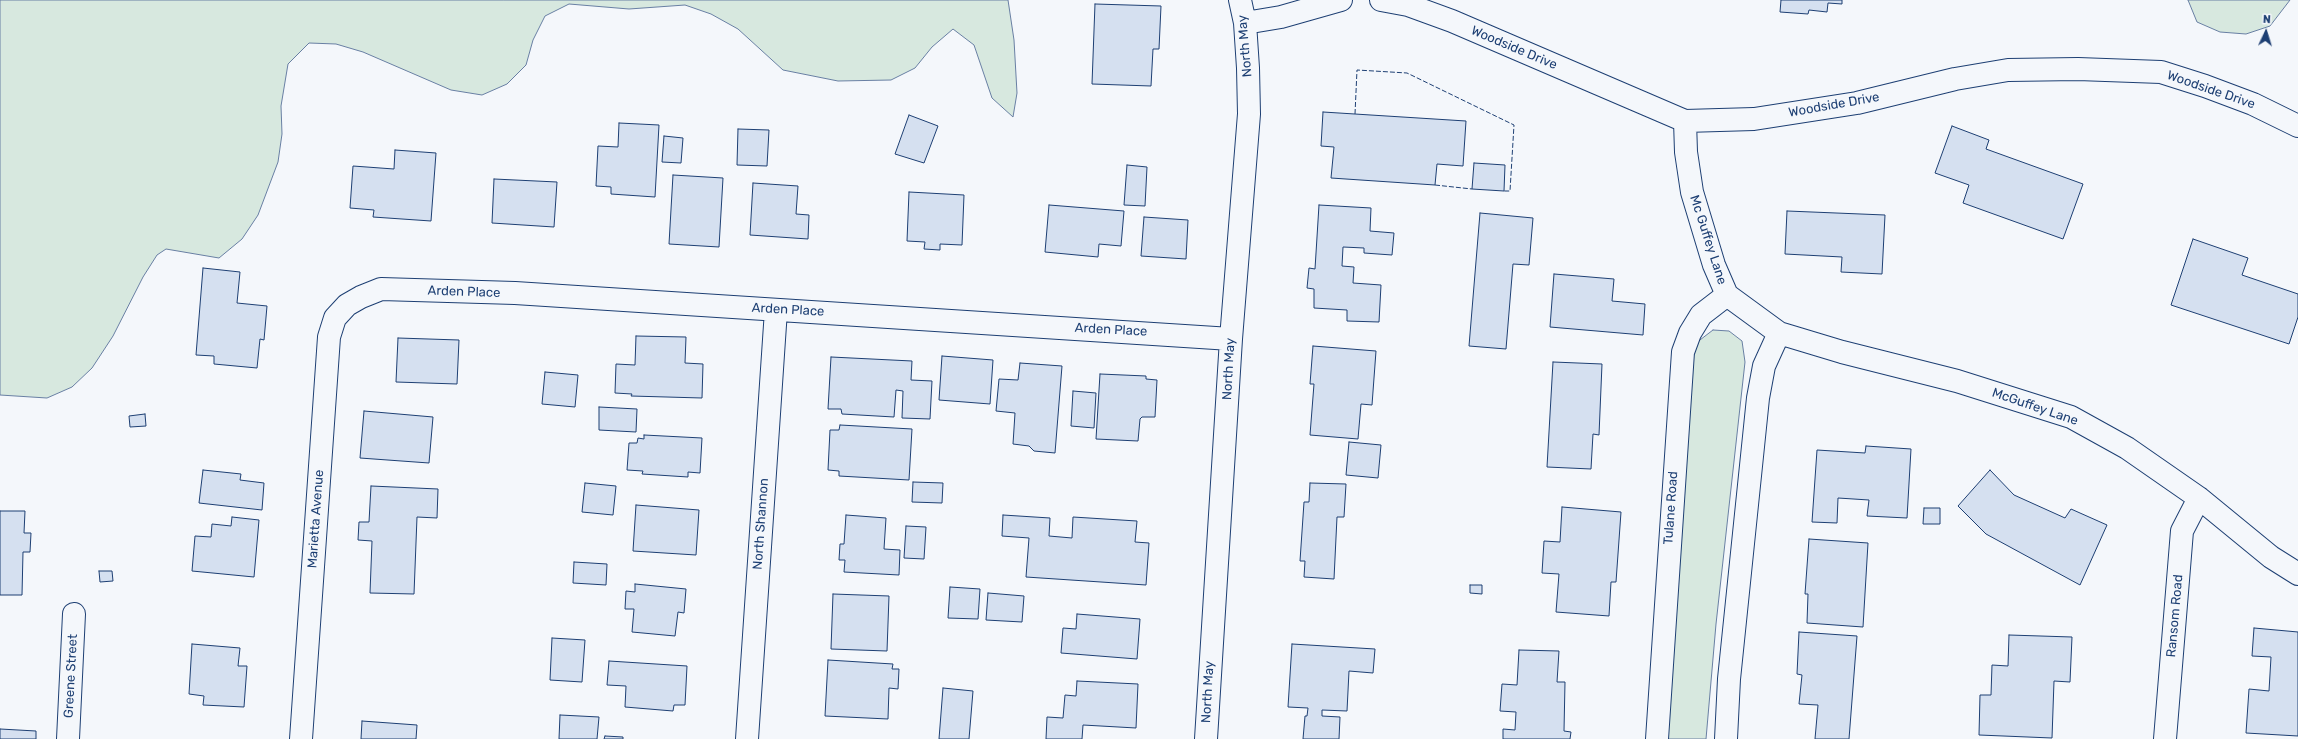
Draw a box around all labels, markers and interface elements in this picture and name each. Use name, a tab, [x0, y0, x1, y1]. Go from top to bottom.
north arrow	[2246, 12, 2286, 52]
text: N	[2262, 13, 2271, 26]
street label: North May	[1235, 14, 1255, 78]
street label: Woodside Drive	[1469, 23, 1559, 73]
street label: Woodside Drive	[2165, 68, 2257, 112]
street label: Woodside Drive	[1787, 89, 1881, 121]
street label: Mc Guffey Lane	[1686, 193, 1730, 287]
street label: Arden Place	[427, 283, 501, 301]
street label: Arden Place	[751, 300, 825, 320]
street label: Arden Place	[1074, 320, 1148, 340]
street label: North May	[1220, 338, 1238, 400]
street label: McGuffey Lane	[1990, 385, 2080, 429]
street label: Marietta Avenue	[305, 469, 327, 569]
street label: Tulane Road	[1661, 471, 1681, 545]
street label: North Shannon	[750, 478, 772, 570]
street label: Ransom Road	[2164, 574, 2186, 658]
street label: Greene Street	[61, 634, 81, 718]
street label: North May	[1199, 661, 1217, 723]

